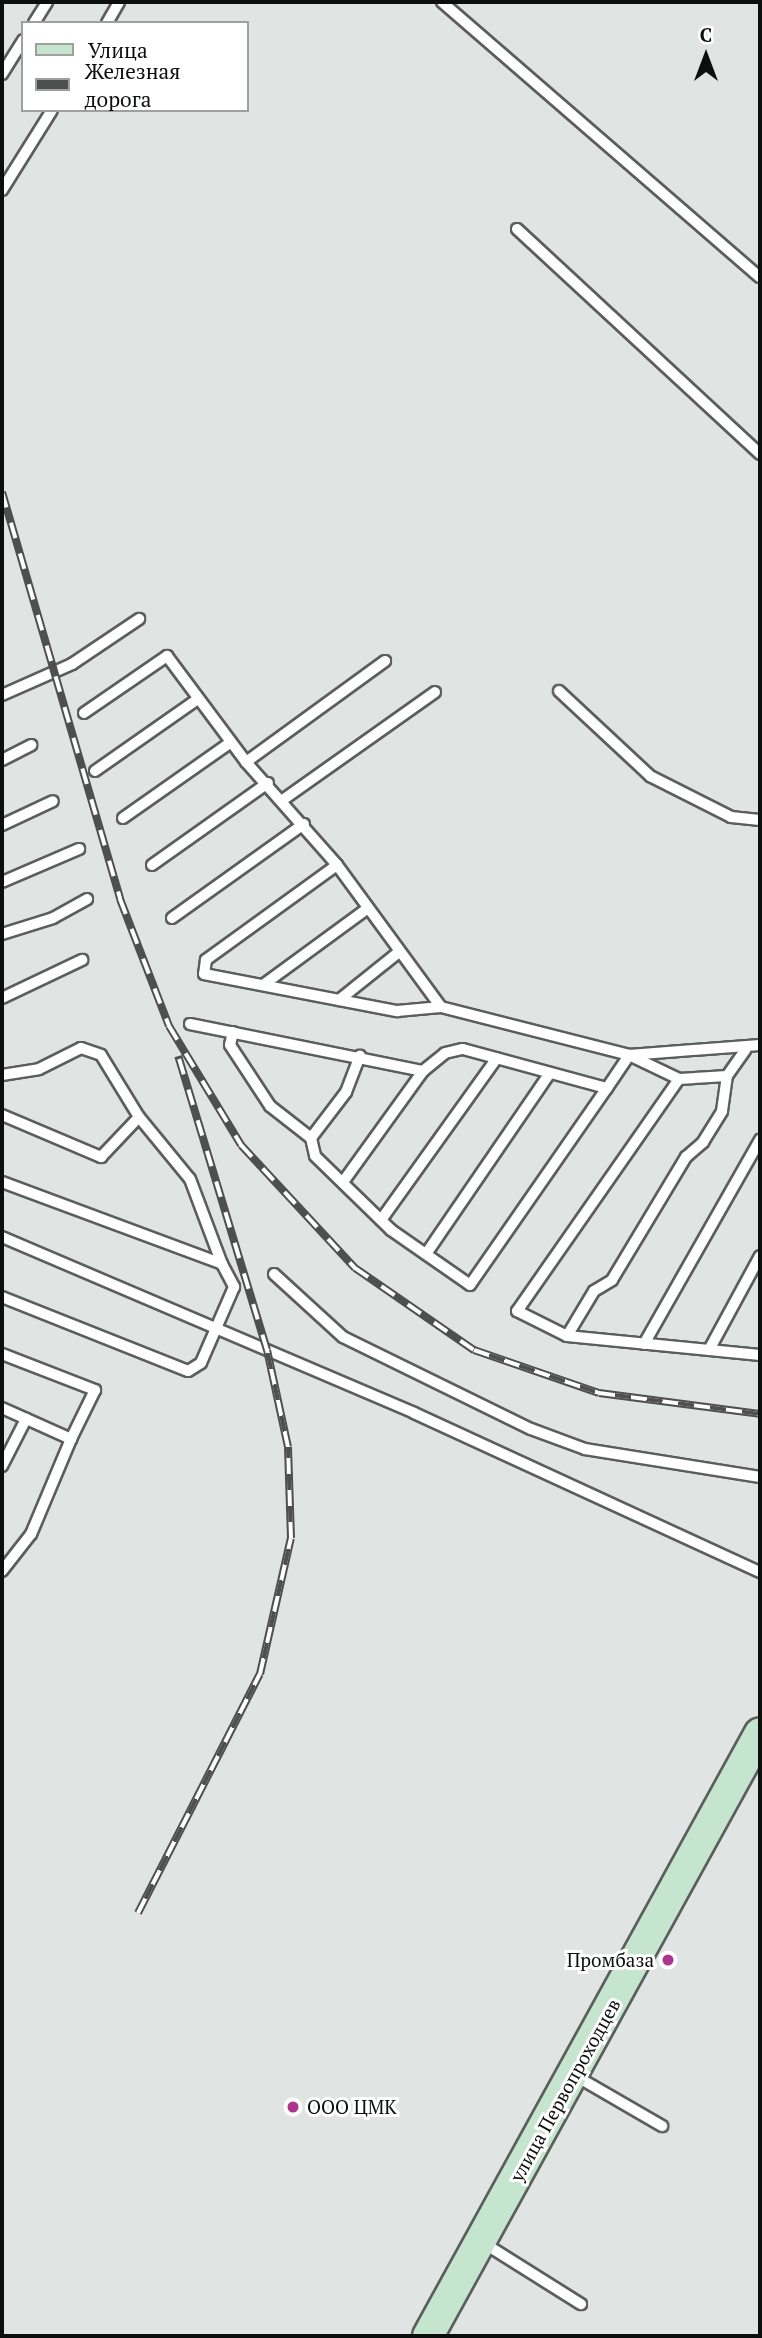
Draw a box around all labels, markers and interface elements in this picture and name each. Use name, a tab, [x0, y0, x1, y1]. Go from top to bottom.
legend	[21, 21, 248, 112]
north arrow	[671, 21, 741, 91]
text: С	[700, 22, 712, 47]
text: Улица	[88, 36, 148, 64]
text: Железная дорога	[84, 57, 180, 113]
place label: Промбаза	[567, 1949, 654, 1971]
marker: Промбаза	[660, 1952, 676, 1968]
street label: улица Первопроходцев	[505, 1994, 625, 2186]
place label: ООО ЦМК	[307, 2096, 396, 2118]
marker: ООО ЦМК	[285, 2099, 301, 2115]

